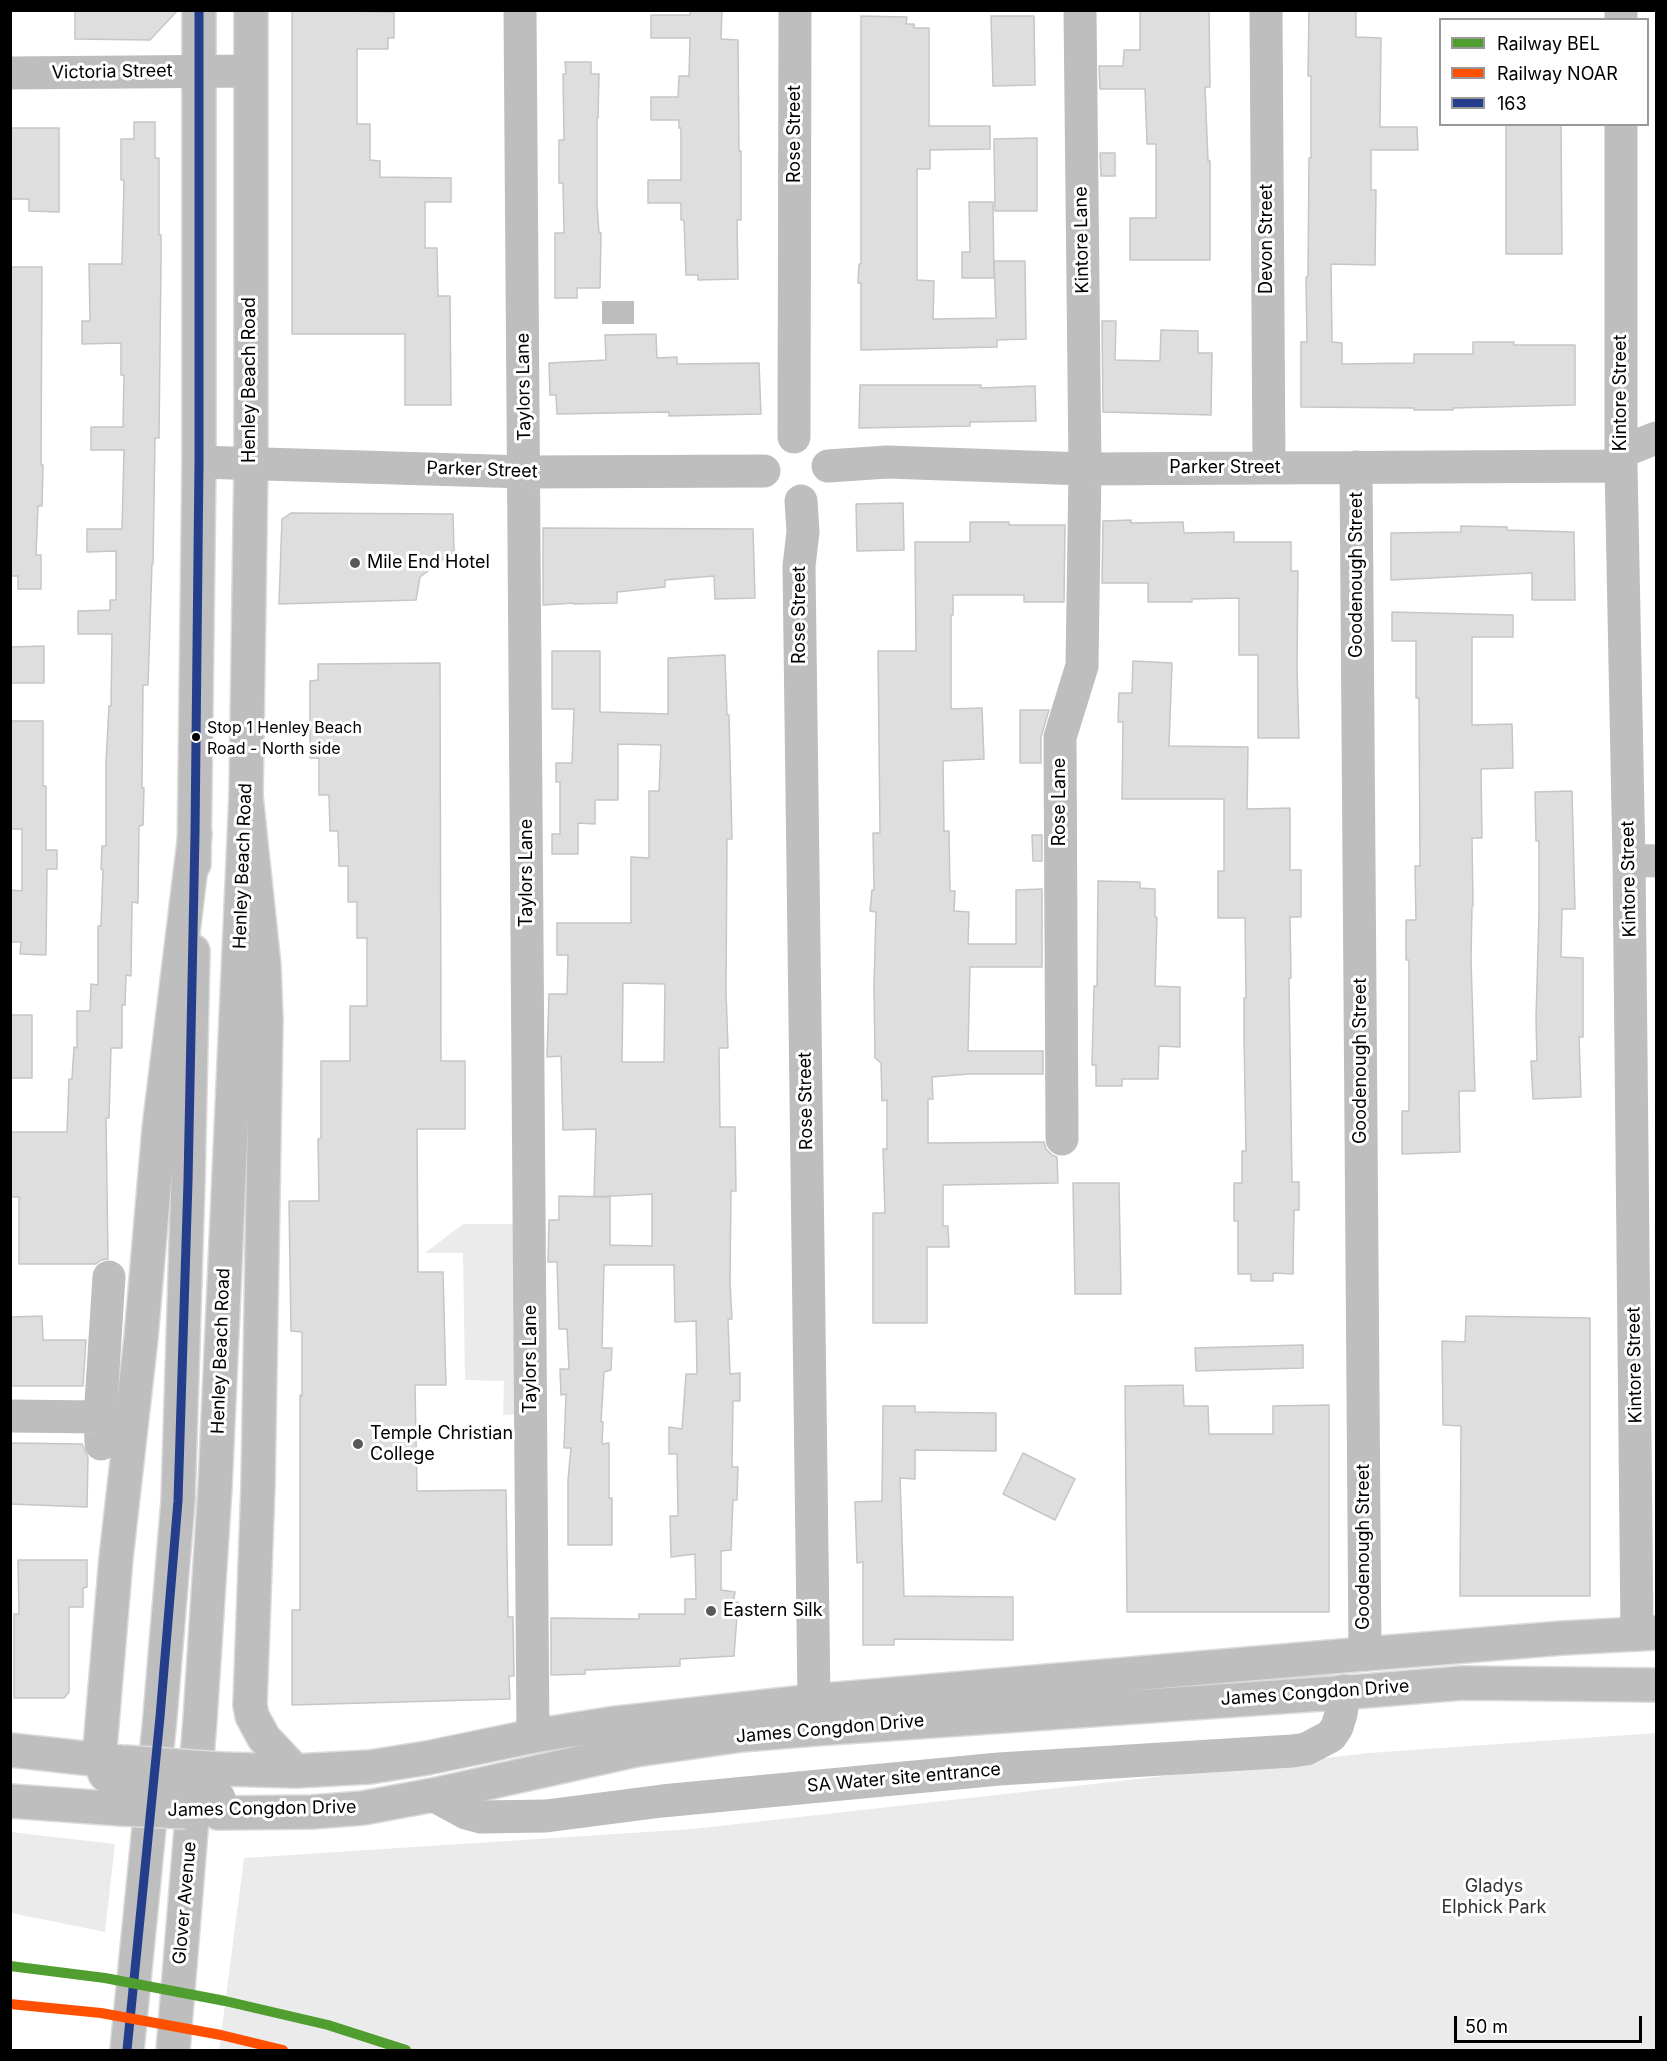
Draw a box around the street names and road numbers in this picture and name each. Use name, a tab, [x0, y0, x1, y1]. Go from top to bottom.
street label: Victoria Street	[51, 60, 173, 84]
street label: Rose Street	[784, 85, 806, 183]
street label: Devon Street	[1256, 184, 1278, 294]
street label: Kintore Lane	[1070, 186, 1094, 294]
street label: Henley Beach Road	[239, 297, 261, 463]
street label: Taylors Lane	[512, 333, 536, 441]
street label: Kintore Street	[1610, 335, 1632, 451]
street label: Parker Street	[426, 457, 538, 483]
street label: Parker Street	[1169, 457, 1281, 479]
street label: Goodenough Street	[1346, 492, 1368, 658]
street label: Rose Street	[789, 566, 811, 664]
street label: Rose Lane	[1049, 758, 1071, 846]
street label: Henley Beach Road	[229, 783, 257, 949]
street label: Taylors Lane	[516, 819, 538, 927]
street label: Kintore Street	[1617, 820, 1641, 938]
street label: Goodenough Street	[1350, 978, 1372, 1144]
street label: Rose Street	[794, 1052, 818, 1150]
street label: Henley Beach Road	[207, 1268, 235, 1434]
street label: Taylors Lane	[520, 1305, 542, 1413]
street label: Kintore Street	[1623, 1306, 1647, 1424]
street label: Goodenough Street	[1353, 1464, 1375, 1630]
street label: James Congdon Drive	[1220, 1676, 1410, 1710]
street label: James Congdon Drive	[735, 1710, 925, 1748]
street label: SA Water site entrance	[806, 1759, 1002, 1797]
street label: James Congdon Drive	[167, 1797, 357, 1821]
street label: Glover Avenue	[169, 1841, 201, 1965]

